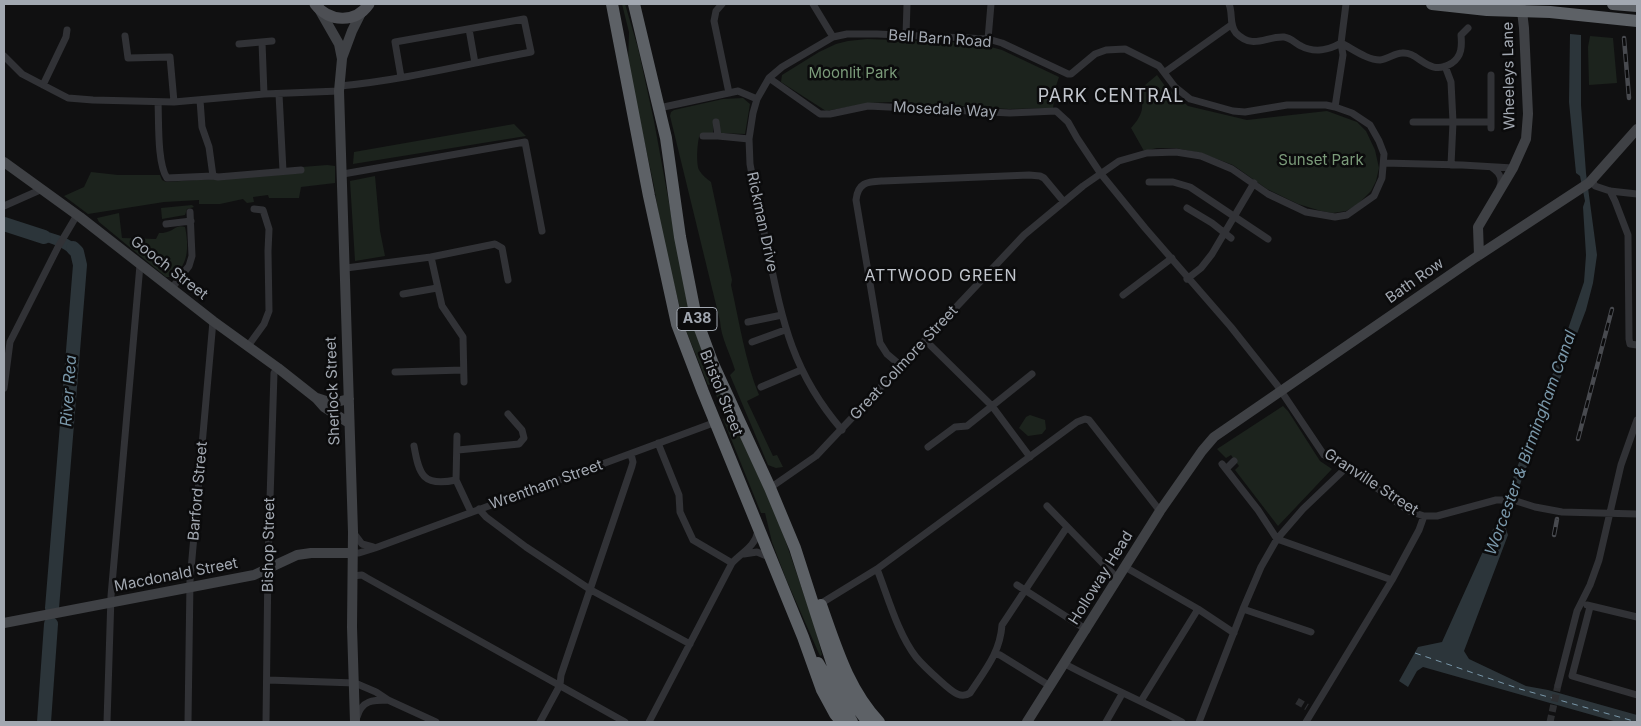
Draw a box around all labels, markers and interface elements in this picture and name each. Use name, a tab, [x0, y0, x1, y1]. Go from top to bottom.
street label: Wheeleys Lane	[1499, 22, 1519, 130]
street label: Bell Barn Road	[888, 26, 992, 52]
park label: Moonlit Park	[809, 64, 897, 82]
district label: PARK CENTRAL	[1036, 86, 1186, 108]
street label: Mosedale Way	[893, 98, 997, 122]
park label: Sunset Park	[1278, 151, 1364, 169]
street label: Rickman Drive	[743, 170, 781, 274]
street label: Gooch Street	[127, 232, 211, 304]
street label: Bath Row	[1383, 255, 1447, 307]
district label: ATTWOOD GREEN	[863, 266, 1019, 286]
street label: Great Colmore Street	[846, 302, 962, 424]
road number: A38	[677, 308, 717, 330]
water label: Worcester & Birmingham Canal	[1481, 328, 1581, 558]
street label: Sherlock Street	[322, 336, 344, 446]
street label: Bristol Street	[696, 347, 746, 439]
water label: River Rea	[57, 355, 81, 427]
street label: Barford Street	[185, 441, 211, 541]
street label: Granville Street	[1321, 445, 1421, 519]
street label: Wrentham Street	[487, 456, 605, 514]
street label: Bishop Street	[259, 497, 279, 593]
street label: Holloway Head	[1065, 528, 1137, 628]
street label: Macdonald Street	[113, 554, 239, 596]

